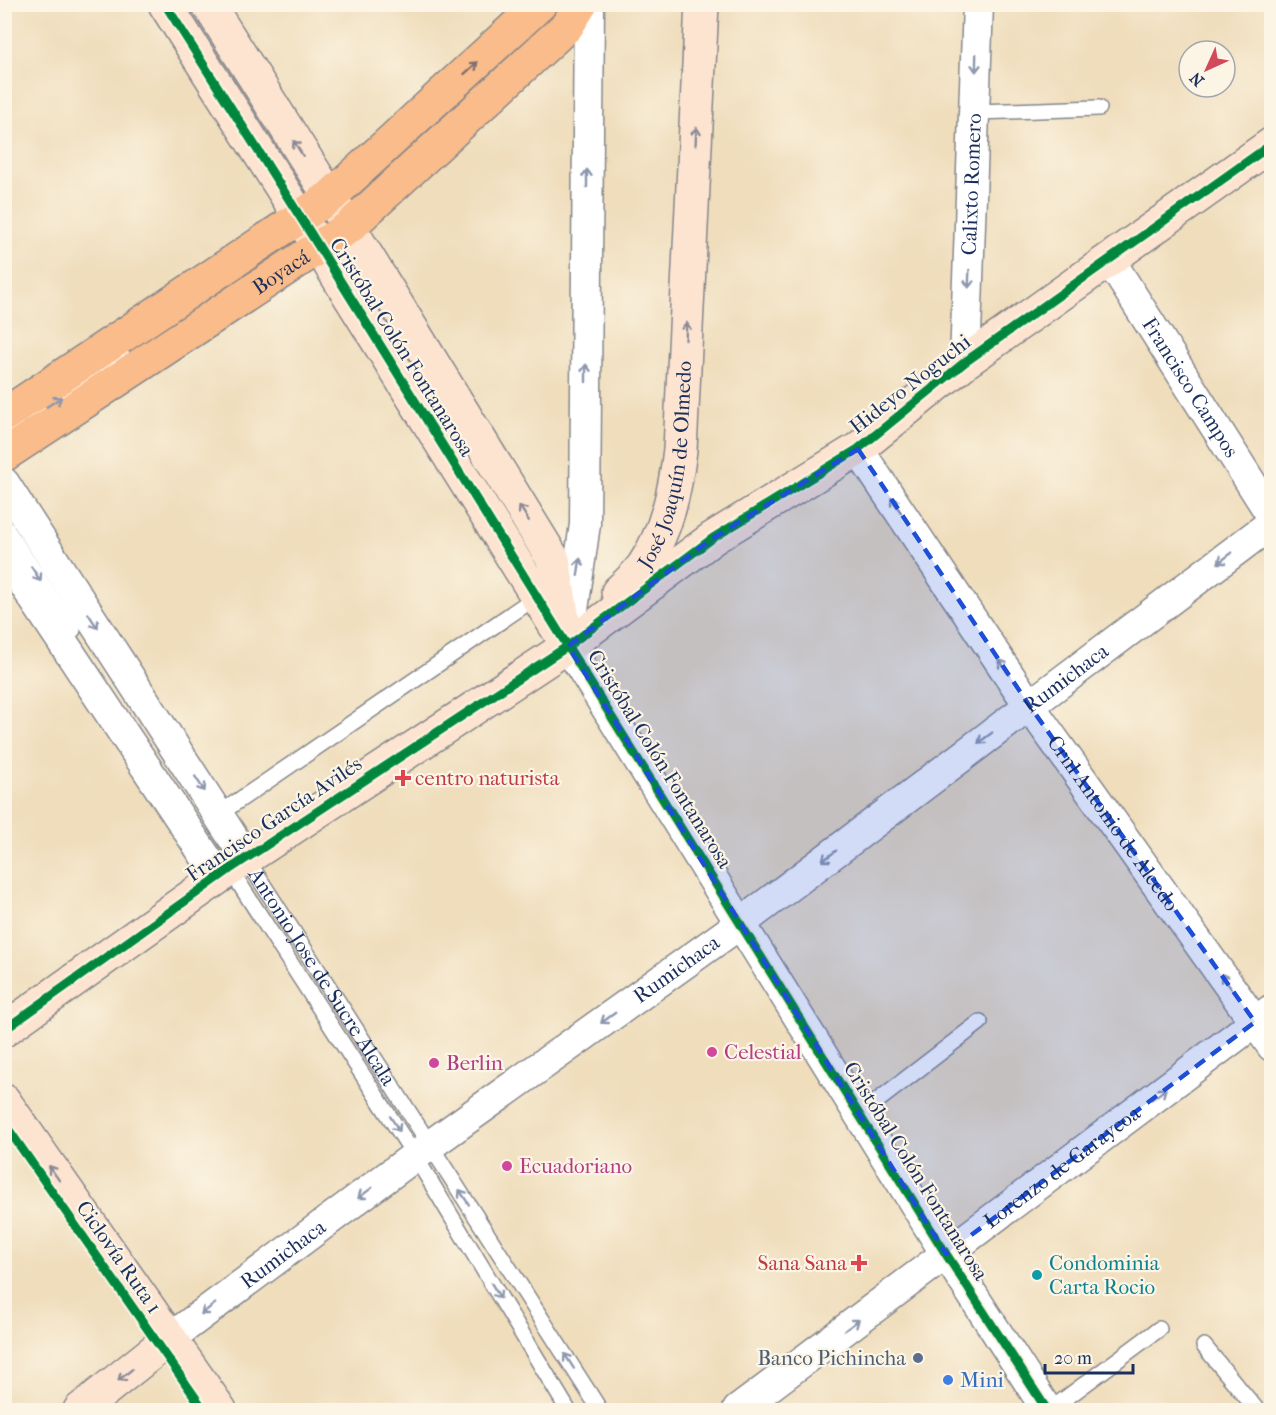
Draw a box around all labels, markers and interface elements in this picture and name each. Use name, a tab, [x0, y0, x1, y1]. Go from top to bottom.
north arrow	[1177, 39, 1237, 99]
one-way arrow	[971, 52, 982, 72]
one-way arrow	[463, 61, 478, 75]
text: N	[1185, 68, 1208, 90]
street label: Calixto Romero	[957, 113, 986, 256]
one-way arrow	[690, 127, 701, 147]
one-way arrow	[292, 140, 304, 157]
one-way arrow	[581, 168, 593, 188]
street label: Cristóbal Colón Fontanarosa	[325, 233, 479, 461]
street label: Boyacá	[248, 244, 314, 299]
one-way arrow	[963, 268, 974, 288]
street label: Francisco Campos	[1137, 313, 1244, 462]
one-way arrow	[681, 321, 692, 341]
street label: Hideyo Noguchi	[845, 329, 975, 439]
street label: José Joaquín de Olmedo	[632, 360, 696, 575]
one-way arrow	[580, 363, 592, 383]
one-way arrow	[45, 396, 61, 408]
one-way arrow	[889, 497, 901, 514]
one-way arrow	[518, 505, 530, 522]
one-way arrow	[1217, 552, 1233, 565]
one-way arrow	[573, 558, 584, 578]
one-way arrow	[30, 565, 42, 582]
one-way arrow	[87, 612, 100, 629]
street label: Rumichaca	[1019, 638, 1113, 718]
street label: Cristóbal Colón Fontanarosa	[583, 645, 737, 873]
one-way arrow	[998, 659, 1010, 676]
street label: Crnl Antonio de Alcedo	[1043, 731, 1184, 916]
one-way arrow	[977, 732, 993, 745]
street label: Francisco García Avilés	[182, 751, 366, 887]
place label: centro naturista	[415, 766, 560, 790]
marker: centro naturista	[396, 771, 410, 785]
one-way arrow	[194, 775, 206, 792]
one-way arrow	[822, 850, 838, 862]
street label: Antonio Jose de Sucre Alcala	[243, 863, 401, 1090]
street label: Rumichaca	[629, 930, 724, 1008]
one-way arrow	[1219, 973, 1232, 989]
one-way arrow	[601, 1012, 617, 1024]
place label: Celestial	[724, 1040, 802, 1064]
marker: Celestial	[705, 1045, 719, 1059]
place label: Berlin	[446, 1051, 503, 1075]
marker: Berlin	[427, 1056, 441, 1070]
street label: Cristóbal Colón Fontanarosa	[839, 1057, 993, 1285]
one-way arrow	[1151, 1088, 1167, 1101]
street label: Lorenzo de Garaycoa	[979, 1100, 1145, 1233]
one-way arrow	[388, 1116, 401, 1133]
place label: Ecuadoriano	[519, 1154, 632, 1178]
marker: Ecuadoriano	[500, 1159, 514, 1173]
one-way arrow	[48, 1165, 60, 1182]
one-way arrow	[357, 1187, 373, 1199]
one-way arrow	[457, 1189, 469, 1206]
street label: Ciclovía Ruta 1	[71, 1196, 167, 1318]
street label: Rumichaca	[236, 1215, 330, 1294]
place label: Sana Sana	[758, 1251, 847, 1275]
place label: Condominia Carta Rocio	[1049, 1251, 1160, 1299]
marker: Sana Sana	[852, 1256, 866, 1270]
marker: Condominia Carta Rocio	[1030, 1268, 1044, 1282]
one-way arrow	[490, 1282, 502, 1299]
one-way arrow	[201, 1303, 217, 1316]
one-way arrow	[844, 1318, 860, 1331]
scale bar	[1045, 1337, 1134, 1375]
place label: Banco Pichincha	[757, 1346, 906, 1370]
text: 20 m	[1054, 1348, 1092, 1369]
marker: Banco Pichincha	[911, 1351, 925, 1365]
one-way arrow	[563, 1353, 575, 1370]
one-way arrow	[117, 1368, 133, 1381]
place label: Mini	[960, 1368, 1004, 1392]
marker: Mini	[941, 1373, 955, 1387]

